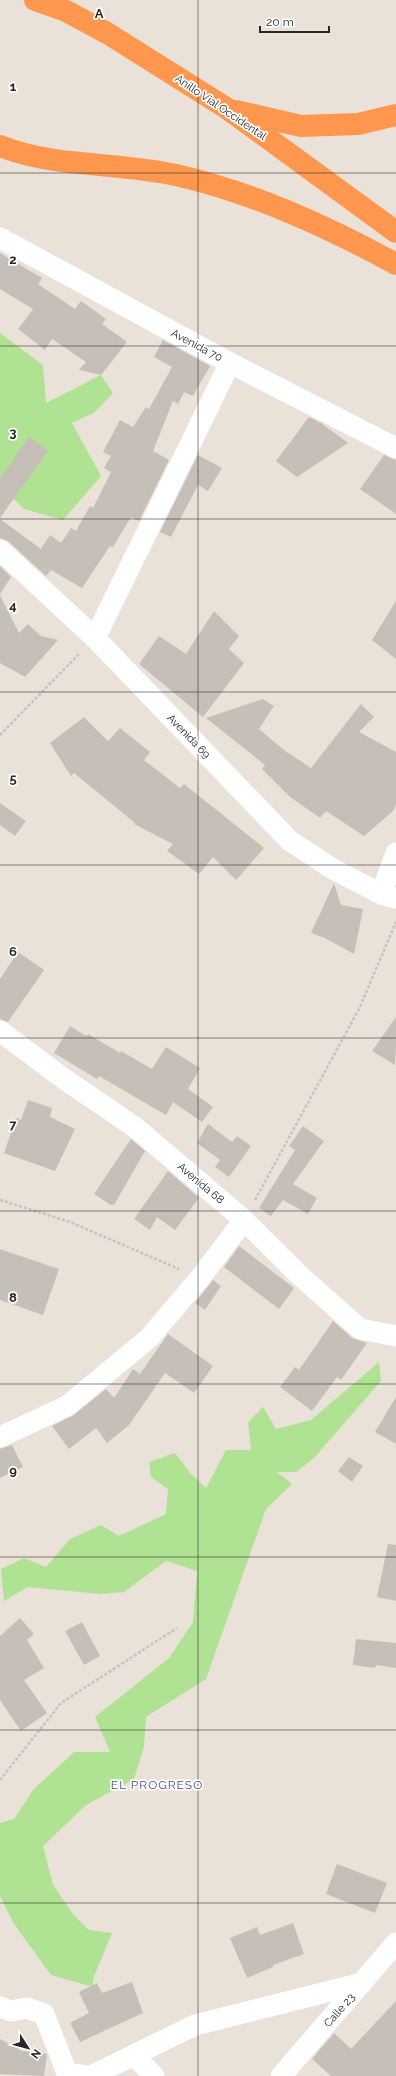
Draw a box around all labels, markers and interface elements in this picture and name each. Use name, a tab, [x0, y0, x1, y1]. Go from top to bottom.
text: A	[95, 6, 104, 21]
scale bar	[260, 8, 329, 34]
text: 20 m	[266, 15, 294, 29]
street label: Anillo Vial Occidental	[173, 72, 269, 143]
text: 1	[10, 79, 17, 94]
text: 2	[9, 252, 17, 267]
street label: Avenida 70	[169, 327, 225, 364]
text: 3	[9, 425, 17, 440]
text: 4	[9, 598, 17, 613]
street label: Avenida 69	[164, 711, 213, 761]
text: 5	[9, 771, 17, 786]
text: 6	[9, 944, 17, 959]
text: 7	[9, 1117, 17, 1132]
street label: Avenida 68	[175, 1160, 227, 1207]
text: 8	[9, 1290, 17, 1305]
text: 9	[9, 1463, 17, 1478]
district label: EL PROGRESO	[111, 1778, 203, 1792]
street label: Calle 23	[321, 1991, 358, 2030]
north arrow	[8, 2028, 48, 2068]
text: N	[28, 2046, 43, 2061]

